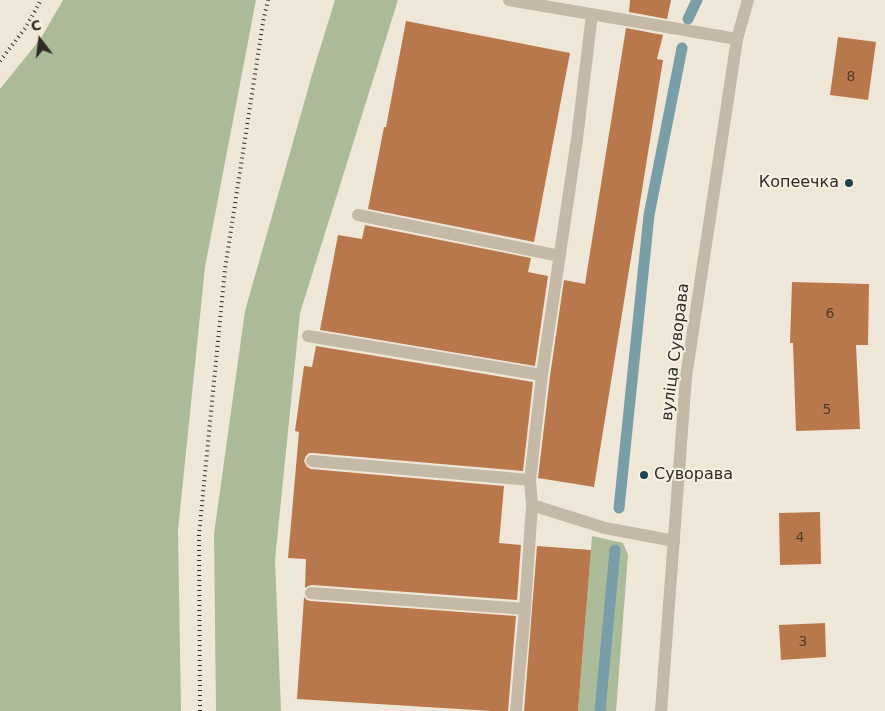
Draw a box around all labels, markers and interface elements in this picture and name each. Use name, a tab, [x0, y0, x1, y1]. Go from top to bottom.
north arrow	[15, 15, 65, 65]
text: С	[29, 16, 43, 35]
house number: 8	[847, 69, 855, 85]
place label: Копеечка	[759, 173, 839, 193]
marker: Копеечка	[843, 177, 855, 189]
street label: вуліца Суворава	[658, 282, 694, 422]
house number: 6	[826, 306, 834, 322]
house number: 5	[823, 402, 831, 418]
place label: Суворава	[654, 465, 733, 485]
marker: Суворава	[638, 469, 650, 481]
house number: 4	[796, 530, 804, 546]
house number: 3	[799, 634, 807, 650]

